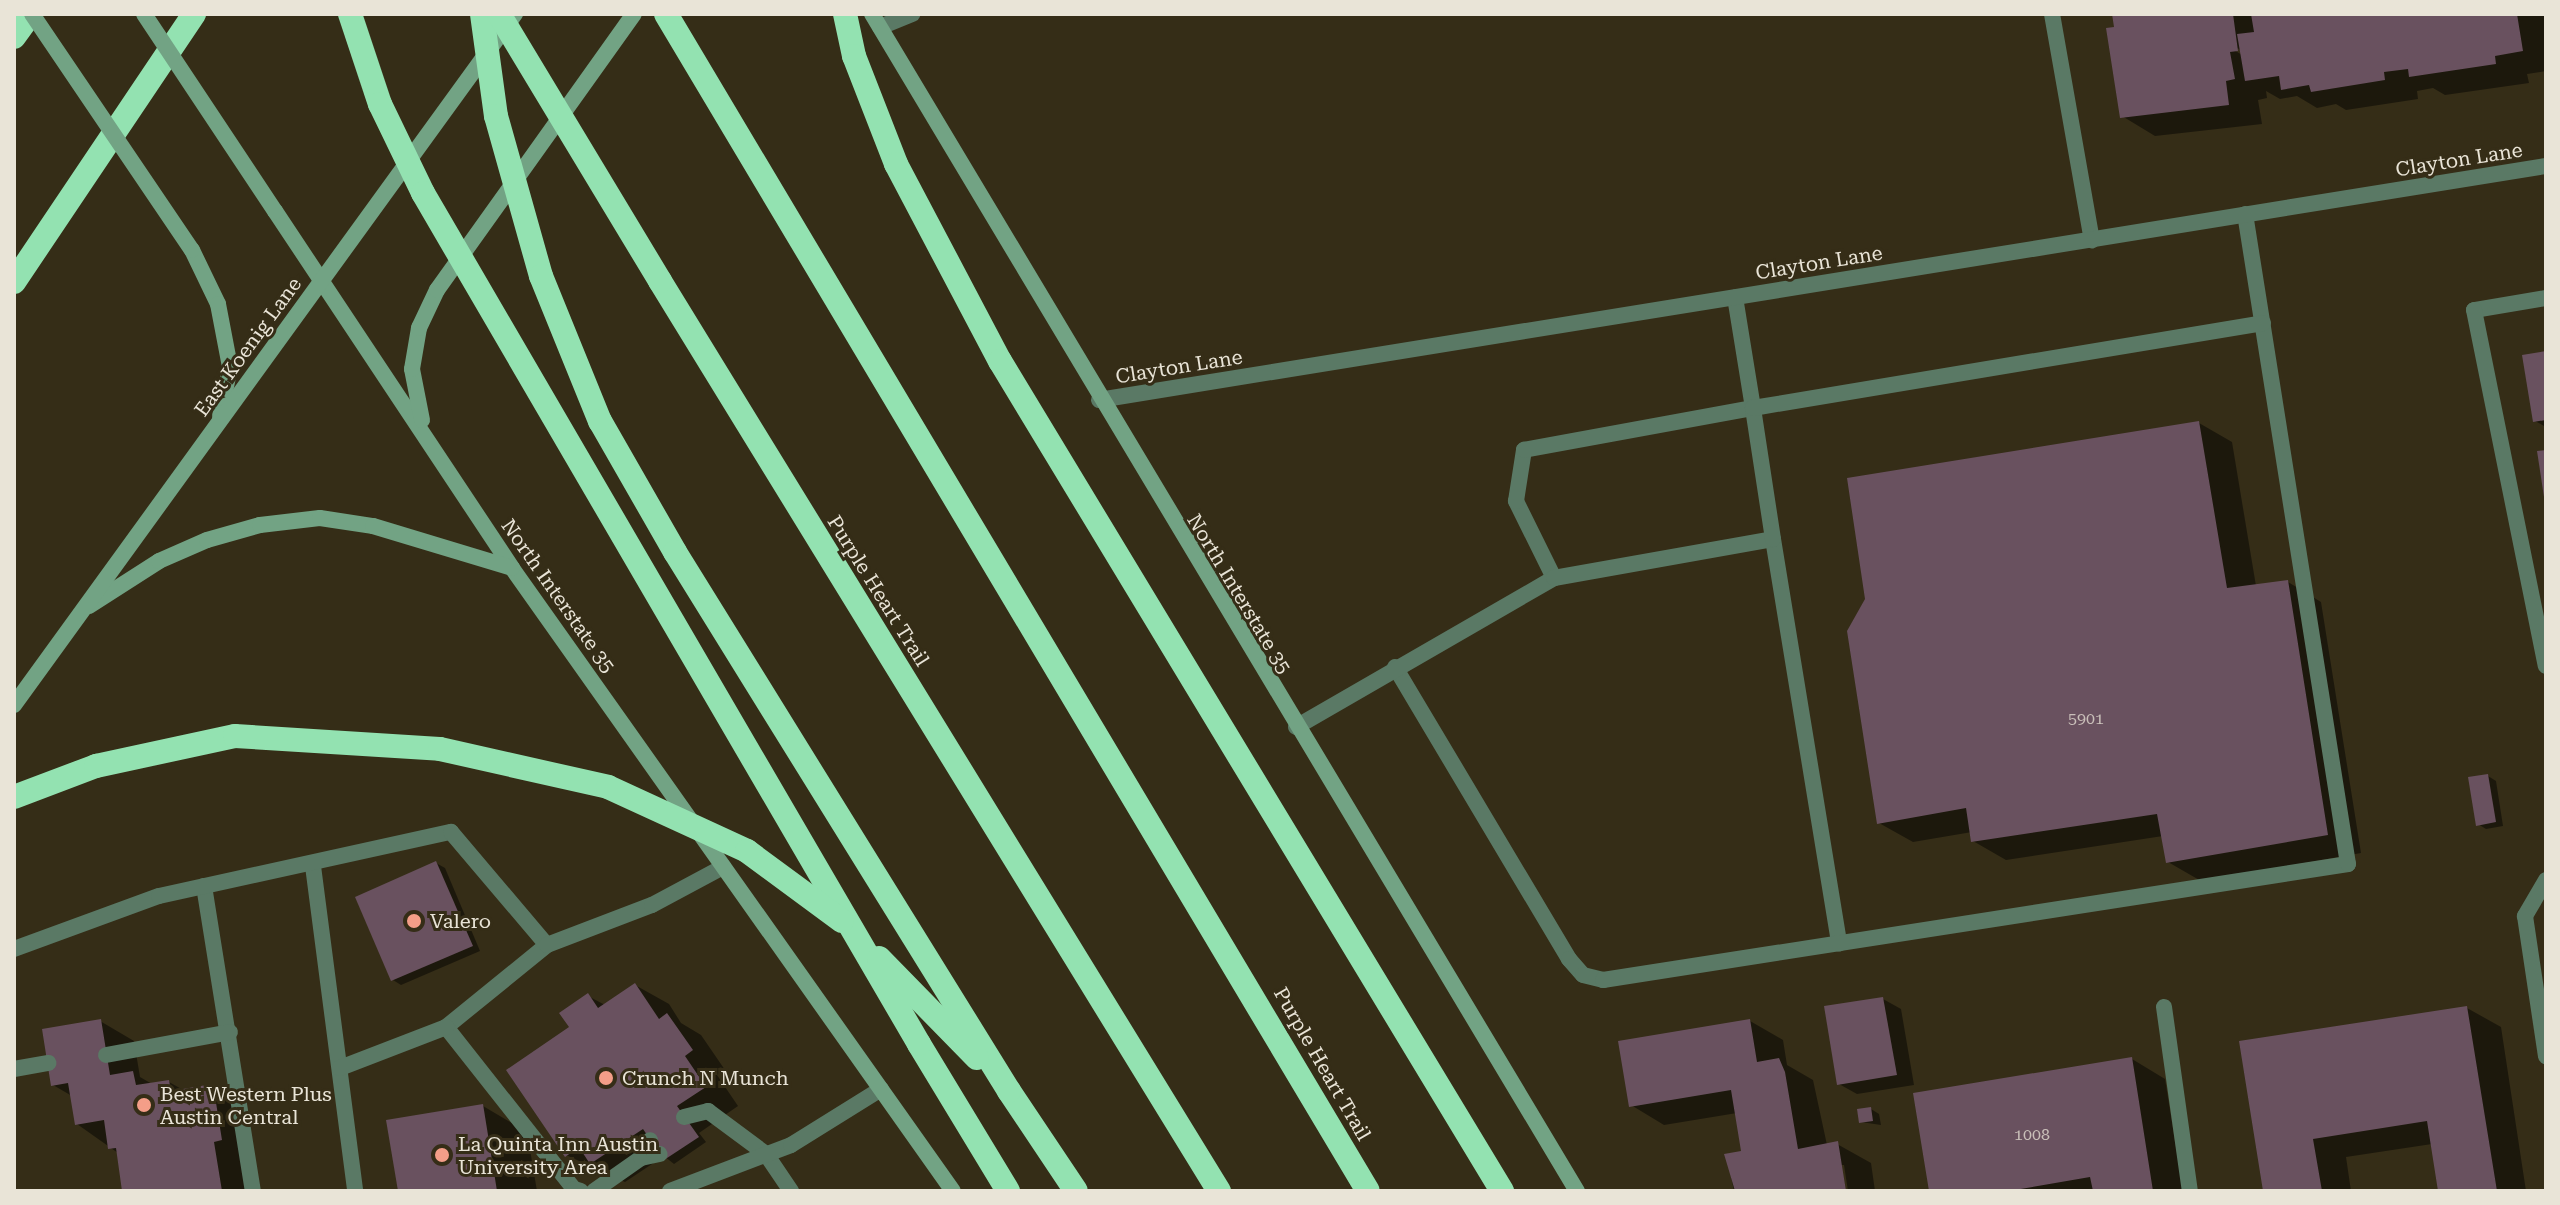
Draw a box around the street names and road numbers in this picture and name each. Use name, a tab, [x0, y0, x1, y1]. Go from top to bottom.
street label: Clayton Lane	[2394, 138, 2524, 182]
street label: Clayton Lane	[1754, 241, 1884, 285]
street label: East Koenig Lane	[189, 273, 307, 421]
street label: Clayton Lane	[1114, 345, 1244, 389]
street label: North Interstate 35	[1182, 510, 1296, 678]
street label: Purple Heart Trail	[822, 511, 934, 671]
street label: North Interstate 35	[496, 515, 620, 677]
street label: Purple Heart Trail	[1268, 983, 1376, 1145]

